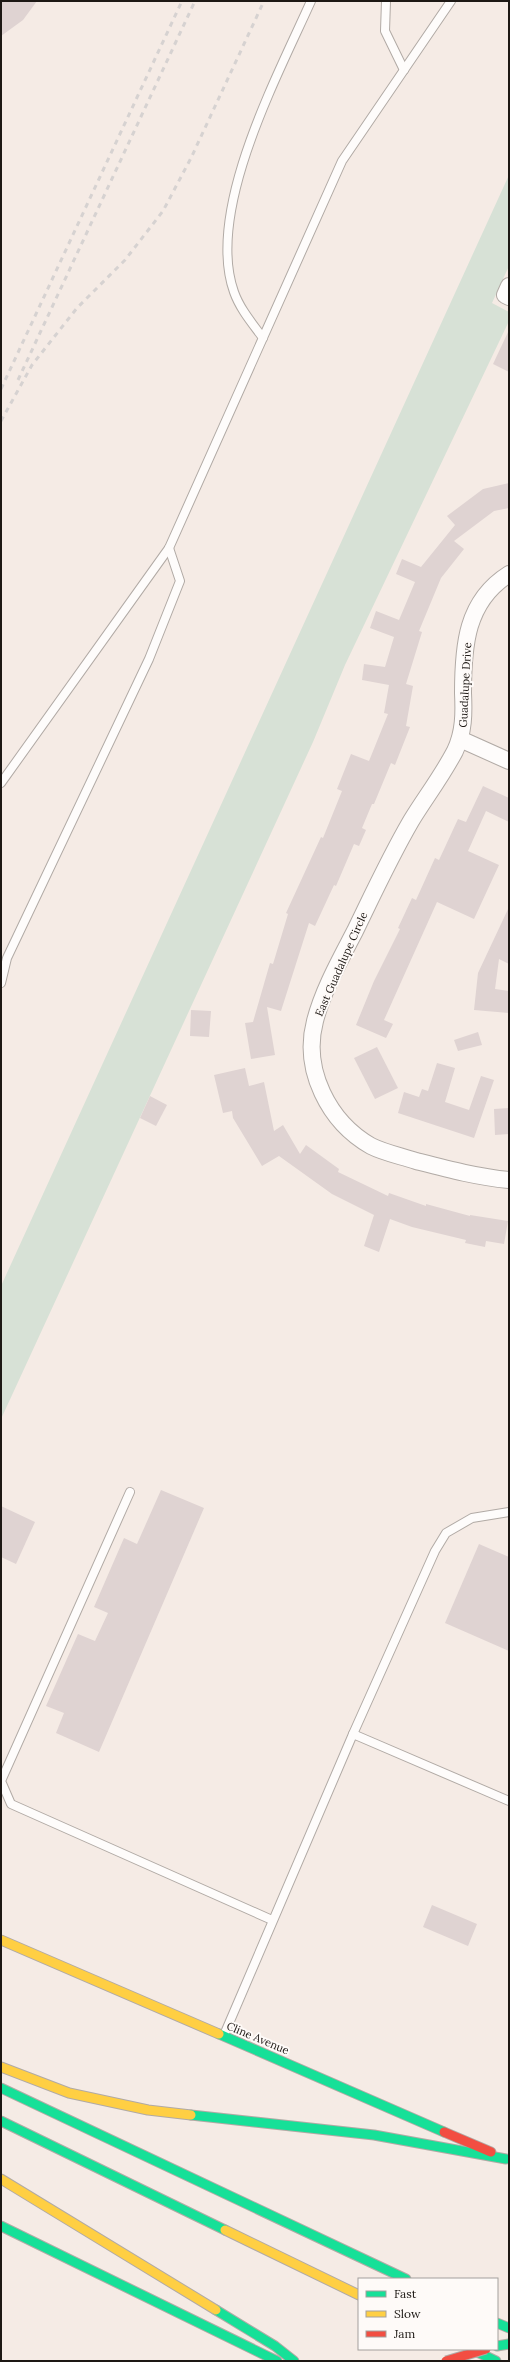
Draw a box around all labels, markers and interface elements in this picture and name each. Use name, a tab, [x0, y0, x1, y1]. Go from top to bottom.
street label: Guadalupe Drive	[456, 642, 474, 728]
street label: East Guadalupe Circle	[312, 910, 370, 1018]
street label: Cline Avenue	[225, 2019, 291, 2057]
legend	[358, 2278, 498, 2350]
text: Fast	[394, 2286, 417, 2301]
text: Slow	[394, 2306, 421, 2321]
text: Jam	[393, 2326, 415, 2341]

